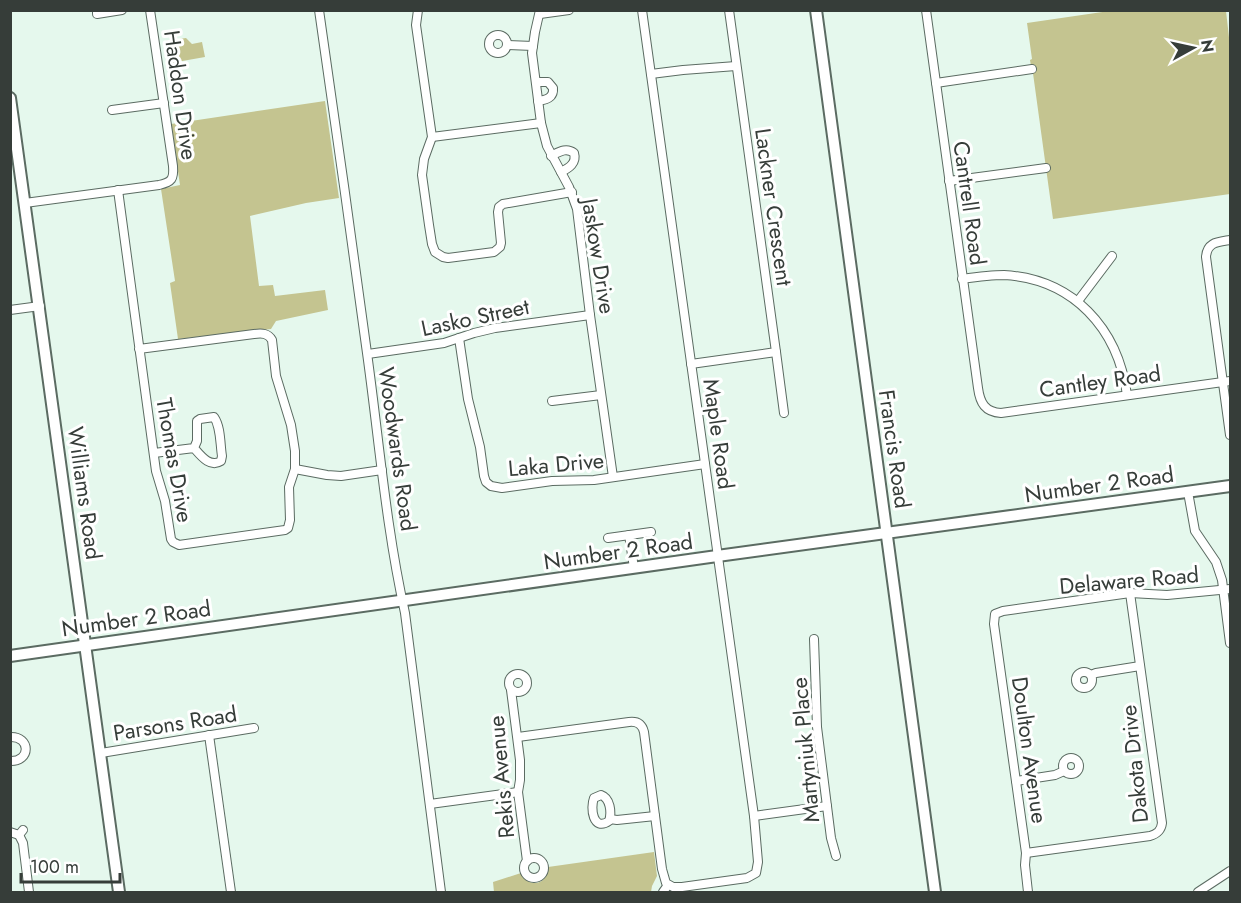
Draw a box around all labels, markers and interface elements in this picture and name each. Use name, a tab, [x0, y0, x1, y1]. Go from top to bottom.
north arrow	[1163, 18, 1223, 78]
street label: Haddon Drive	[156, 28, 206, 162]
text: N	[1195, 38, 1220, 54]
street label: Lackner Crescent	[747, 126, 801, 289]
street label: Cantrell Road	[945, 139, 995, 267]
street label: Jaskow Drive	[574, 193, 624, 316]
street label: Lasko Street	[418, 290, 533, 344]
street label: Cantley Road	[1037, 357, 1163, 405]
street label: Woodwards Road	[371, 365, 425, 533]
street label: Maple Road	[695, 377, 743, 491]
street label: Francis Road	[871, 388, 919, 510]
street label: Thomas Drive	[148, 395, 202, 525]
street label: Williams Road	[60, 424, 110, 562]
street label: Laka Drive	[507, 444, 605, 484]
street label: Number 2 Road	[1022, 458, 1176, 510]
street label: Number 2 Road	[541, 525, 695, 577]
street label: Delaware Road	[1058, 558, 1200, 602]
street label: Number 2 Road	[59, 592, 213, 644]
street label: Doulton Avenue	[1004, 675, 1056, 825]
street label: Martyniuk Place	[783, 676, 827, 824]
street label: Parsons Road	[111, 697, 239, 749]
street label: Dakota Drive	[1112, 704, 1156, 824]
street label: Rekis Avenue	[480, 714, 522, 840]
scale bar	[21, 846, 120, 884]
text: 100 m	[30, 854, 79, 880]

